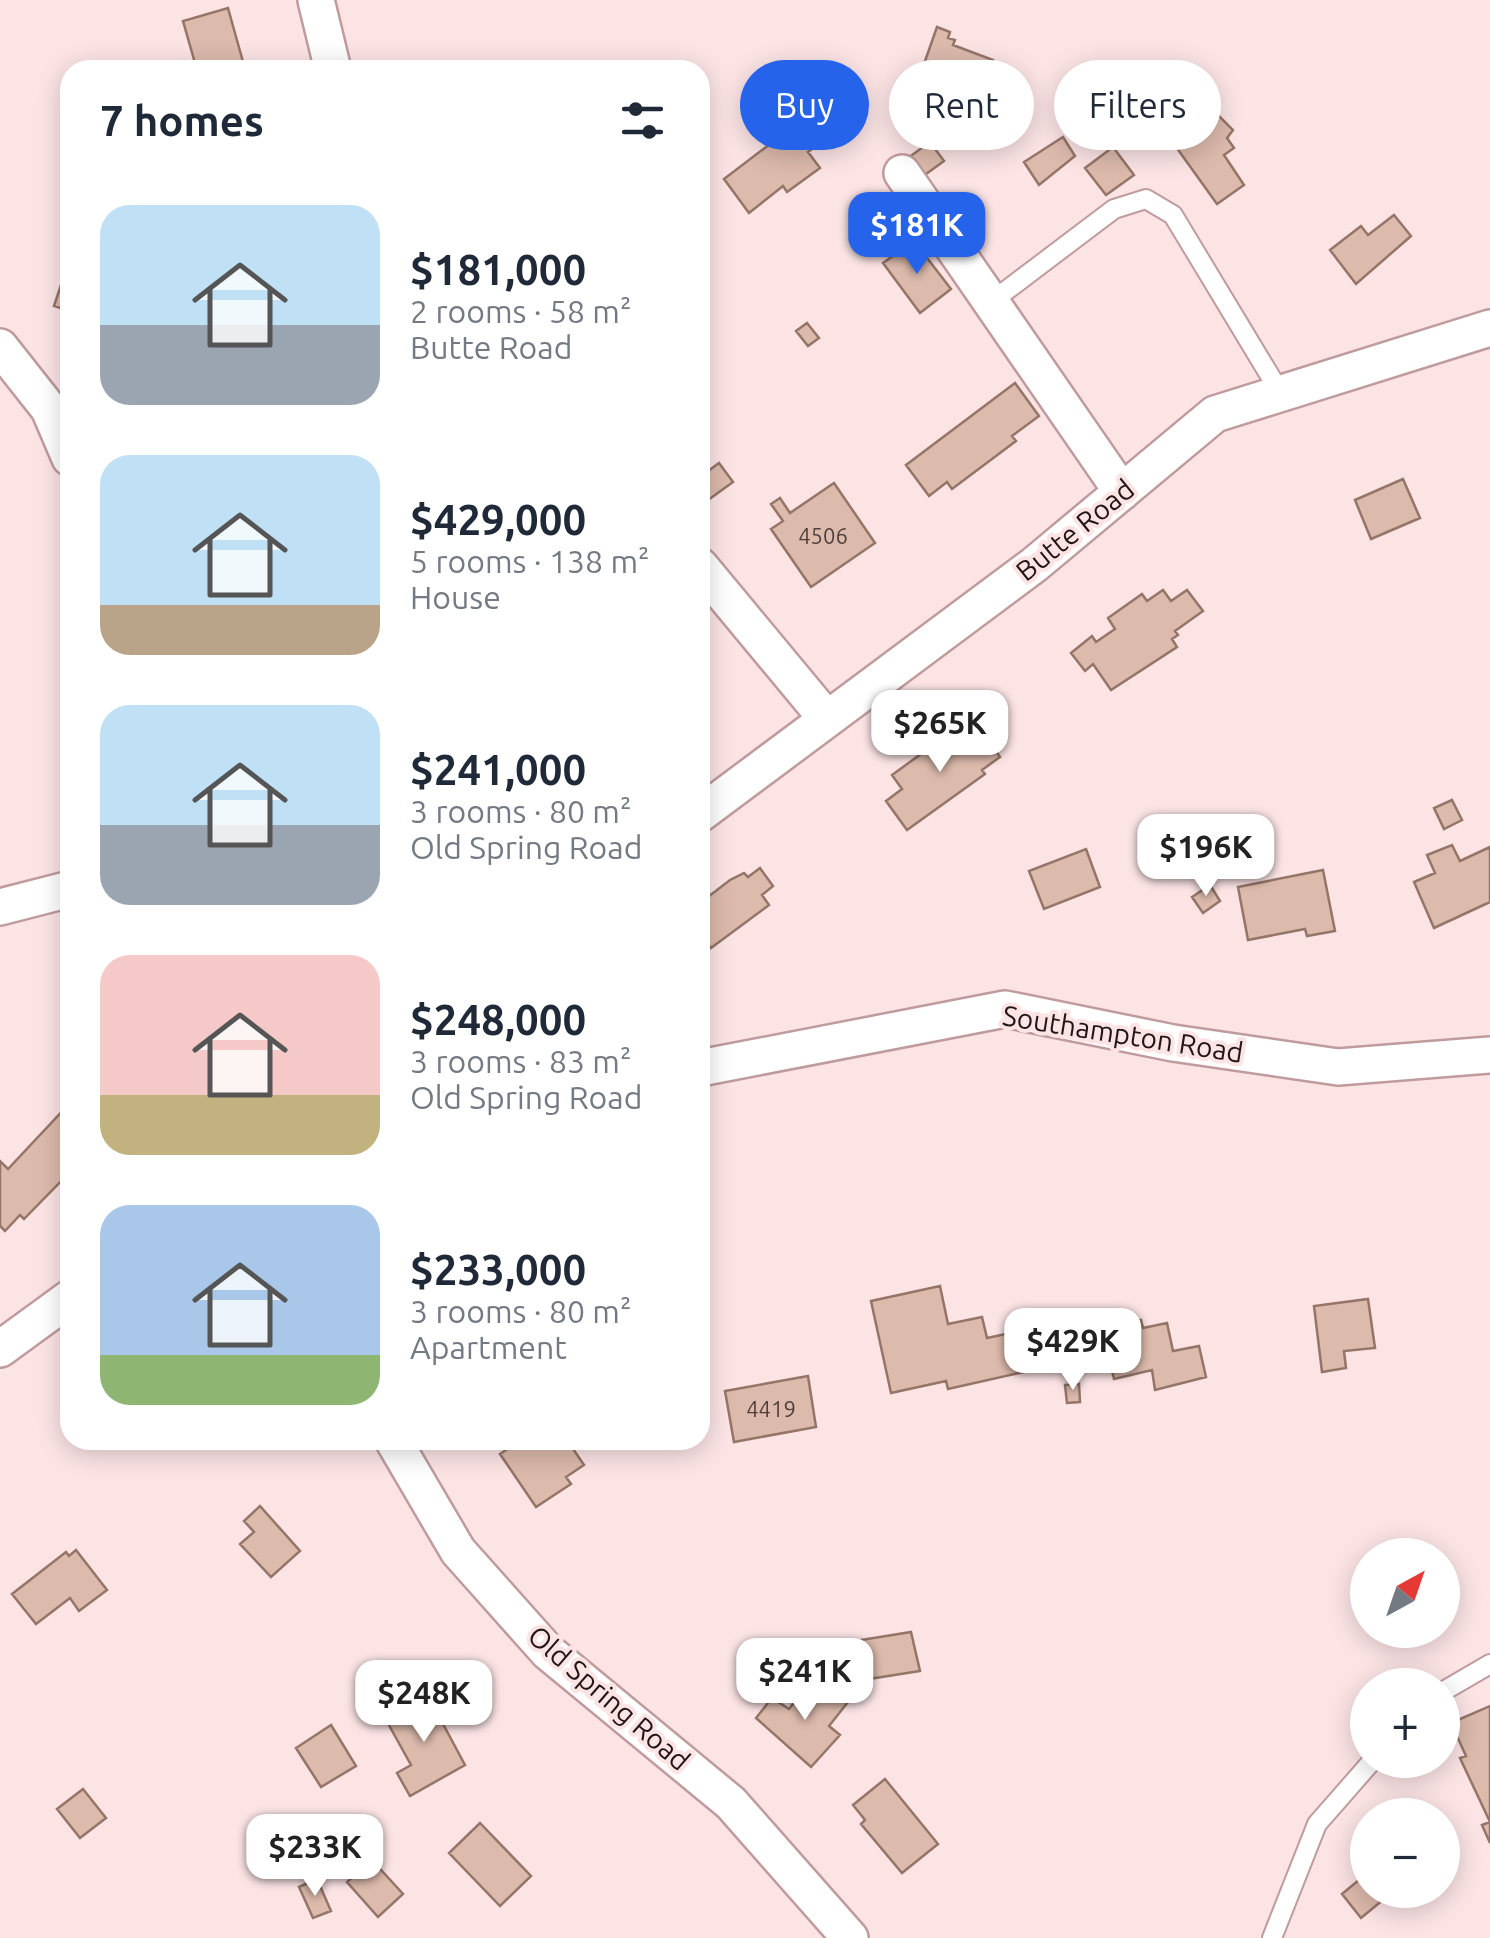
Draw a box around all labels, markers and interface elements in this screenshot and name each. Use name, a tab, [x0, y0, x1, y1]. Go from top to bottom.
chip: Buy	[740, 60, 869, 150]
chip: Rent	[889, 60, 1034, 150]
chip: Filters	[1054, 60, 1221, 150]
icon: filters	[615, 93, 670, 148]
text: 7 homes	[100, 97, 264, 144]
pin: $181K	[847, 192, 987, 277]
text: $181K	[870, 206, 964, 242]
icon: home	[180, 245, 300, 365]
text: $181,000	[410, 246, 586, 293]
text: 2 rooms · 58 m²	[410, 293, 631, 329]
text: Butte Road	[410, 329, 572, 365]
street label: Butte Road	[1010, 473, 1140, 586]
icon: home	[180, 495, 300, 615]
text: $429,000	[410, 496, 586, 543]
house number: 4506	[798, 523, 848, 548]
text: 5 rooms · 138 m²	[410, 543, 650, 579]
text: House	[410, 579, 501, 615]
pin: $265K	[870, 690, 1010, 775]
text: $265K	[893, 704, 987, 740]
icon: home	[180, 745, 300, 865]
text: $241,000	[410, 746, 586, 793]
text: 3 rooms · 80 m²	[410, 793, 631, 829]
pin: $196K	[1136, 814, 1276, 899]
text: $196K	[1159, 828, 1253, 864]
text: Old Spring Road	[410, 829, 642, 865]
icon: home	[180, 995, 300, 1115]
text: $248,000	[410, 996, 586, 1043]
street label: Southampton Road	[1001, 999, 1246, 1068]
text: 3 rooms · 83 m²	[410, 1043, 631, 1079]
text: Old Spring Road	[410, 1079, 642, 1115]
icon: home	[180, 1245, 300, 1365]
text: $233,000	[410, 1246, 586, 1293]
text: 3 rooms · 80 m²	[410, 1293, 631, 1329]
pin: $429K	[1003, 1308, 1143, 1393]
text: $429K	[1026, 1322, 1120, 1358]
text: Apartment	[410, 1329, 567, 1365]
house number: 4419	[746, 1396, 796, 1421]
north arrow	[1350, 1538, 1460, 1648]
map controls	[1350, 1538, 1460, 1908]
street label: Old Spring Road	[522, 1619, 696, 1776]
pin: $241K	[735, 1638, 875, 1723]
text: $241K	[758, 1652, 852, 1688]
pin: $248K	[354, 1660, 494, 1745]
button: +	[1350, 1668, 1460, 1778]
text: $248K	[377, 1674, 471, 1710]
button: −	[1350, 1798, 1460, 1908]
pin: $233K	[245, 1814, 385, 1899]
text: $233K	[268, 1828, 362, 1864]

